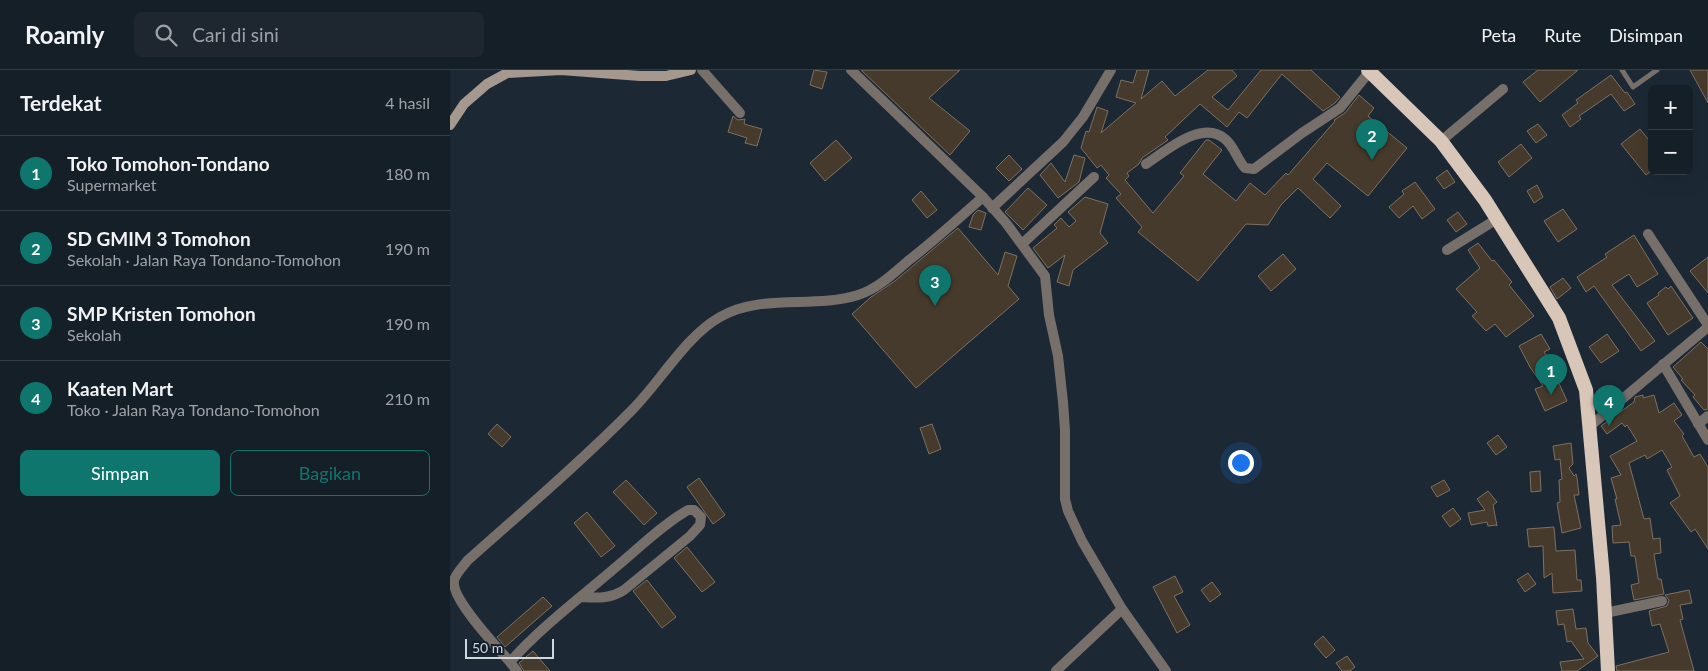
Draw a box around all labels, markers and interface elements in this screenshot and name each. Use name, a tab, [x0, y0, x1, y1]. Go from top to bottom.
search box	[134, 12, 484, 57]
text: Roamly	[25, 20, 104, 49]
icon: search	[152, 21, 180, 49]
text: Cari di sini	[192, 23, 279, 46]
text: Peta	[1481, 24, 1516, 46]
text: Rute	[1544, 24, 1581, 46]
text: Disimpan	[1609, 24, 1683, 46]
map controls	[1648, 85, 1693, 175]
button: +	[1648, 85, 1693, 130]
text: Terdekat	[20, 90, 102, 115]
text: 4 hasil	[385, 93, 430, 112]
pin: 2	[1356, 119, 1388, 160]
button: −	[1648, 130, 1693, 175]
text: Toko Tomohon-Tondano	[67, 152, 270, 175]
text: 1	[31, 164, 41, 183]
text: 180 m	[385, 164, 430, 183]
text: Supermarket	[67, 175, 156, 194]
text: SD GMIM 3 Tomohon	[67, 227, 251, 250]
text: 2	[31, 239, 41, 258]
text: 190 m	[385, 239, 430, 258]
text: Sekolah · Jalan Raya Tondano-Tomohon	[67, 250, 341, 269]
pin: 3	[919, 265, 951, 306]
text: SMP Kristen Tomohon	[67, 302, 256, 325]
text: 3	[31, 314, 41, 333]
text: 190 m	[385, 314, 430, 333]
text: Sekolah	[67, 325, 121, 344]
pin: 1	[1535, 354, 1567, 395]
text: Kaaten Mart	[67, 377, 173, 400]
pin: 4	[1593, 385, 1625, 426]
text: 4	[31, 389, 41, 408]
text: 210 m	[385, 389, 430, 408]
text: Toko · Jalan Raya Tondano-Tomohon	[67, 400, 320, 419]
button: Simpan	[20, 450, 220, 496]
button: Bagikan	[230, 450, 430, 496]
your location	[1228, 450, 1254, 476]
scale bar	[465, 636, 554, 659]
text: 50 m	[472, 639, 503, 656]

